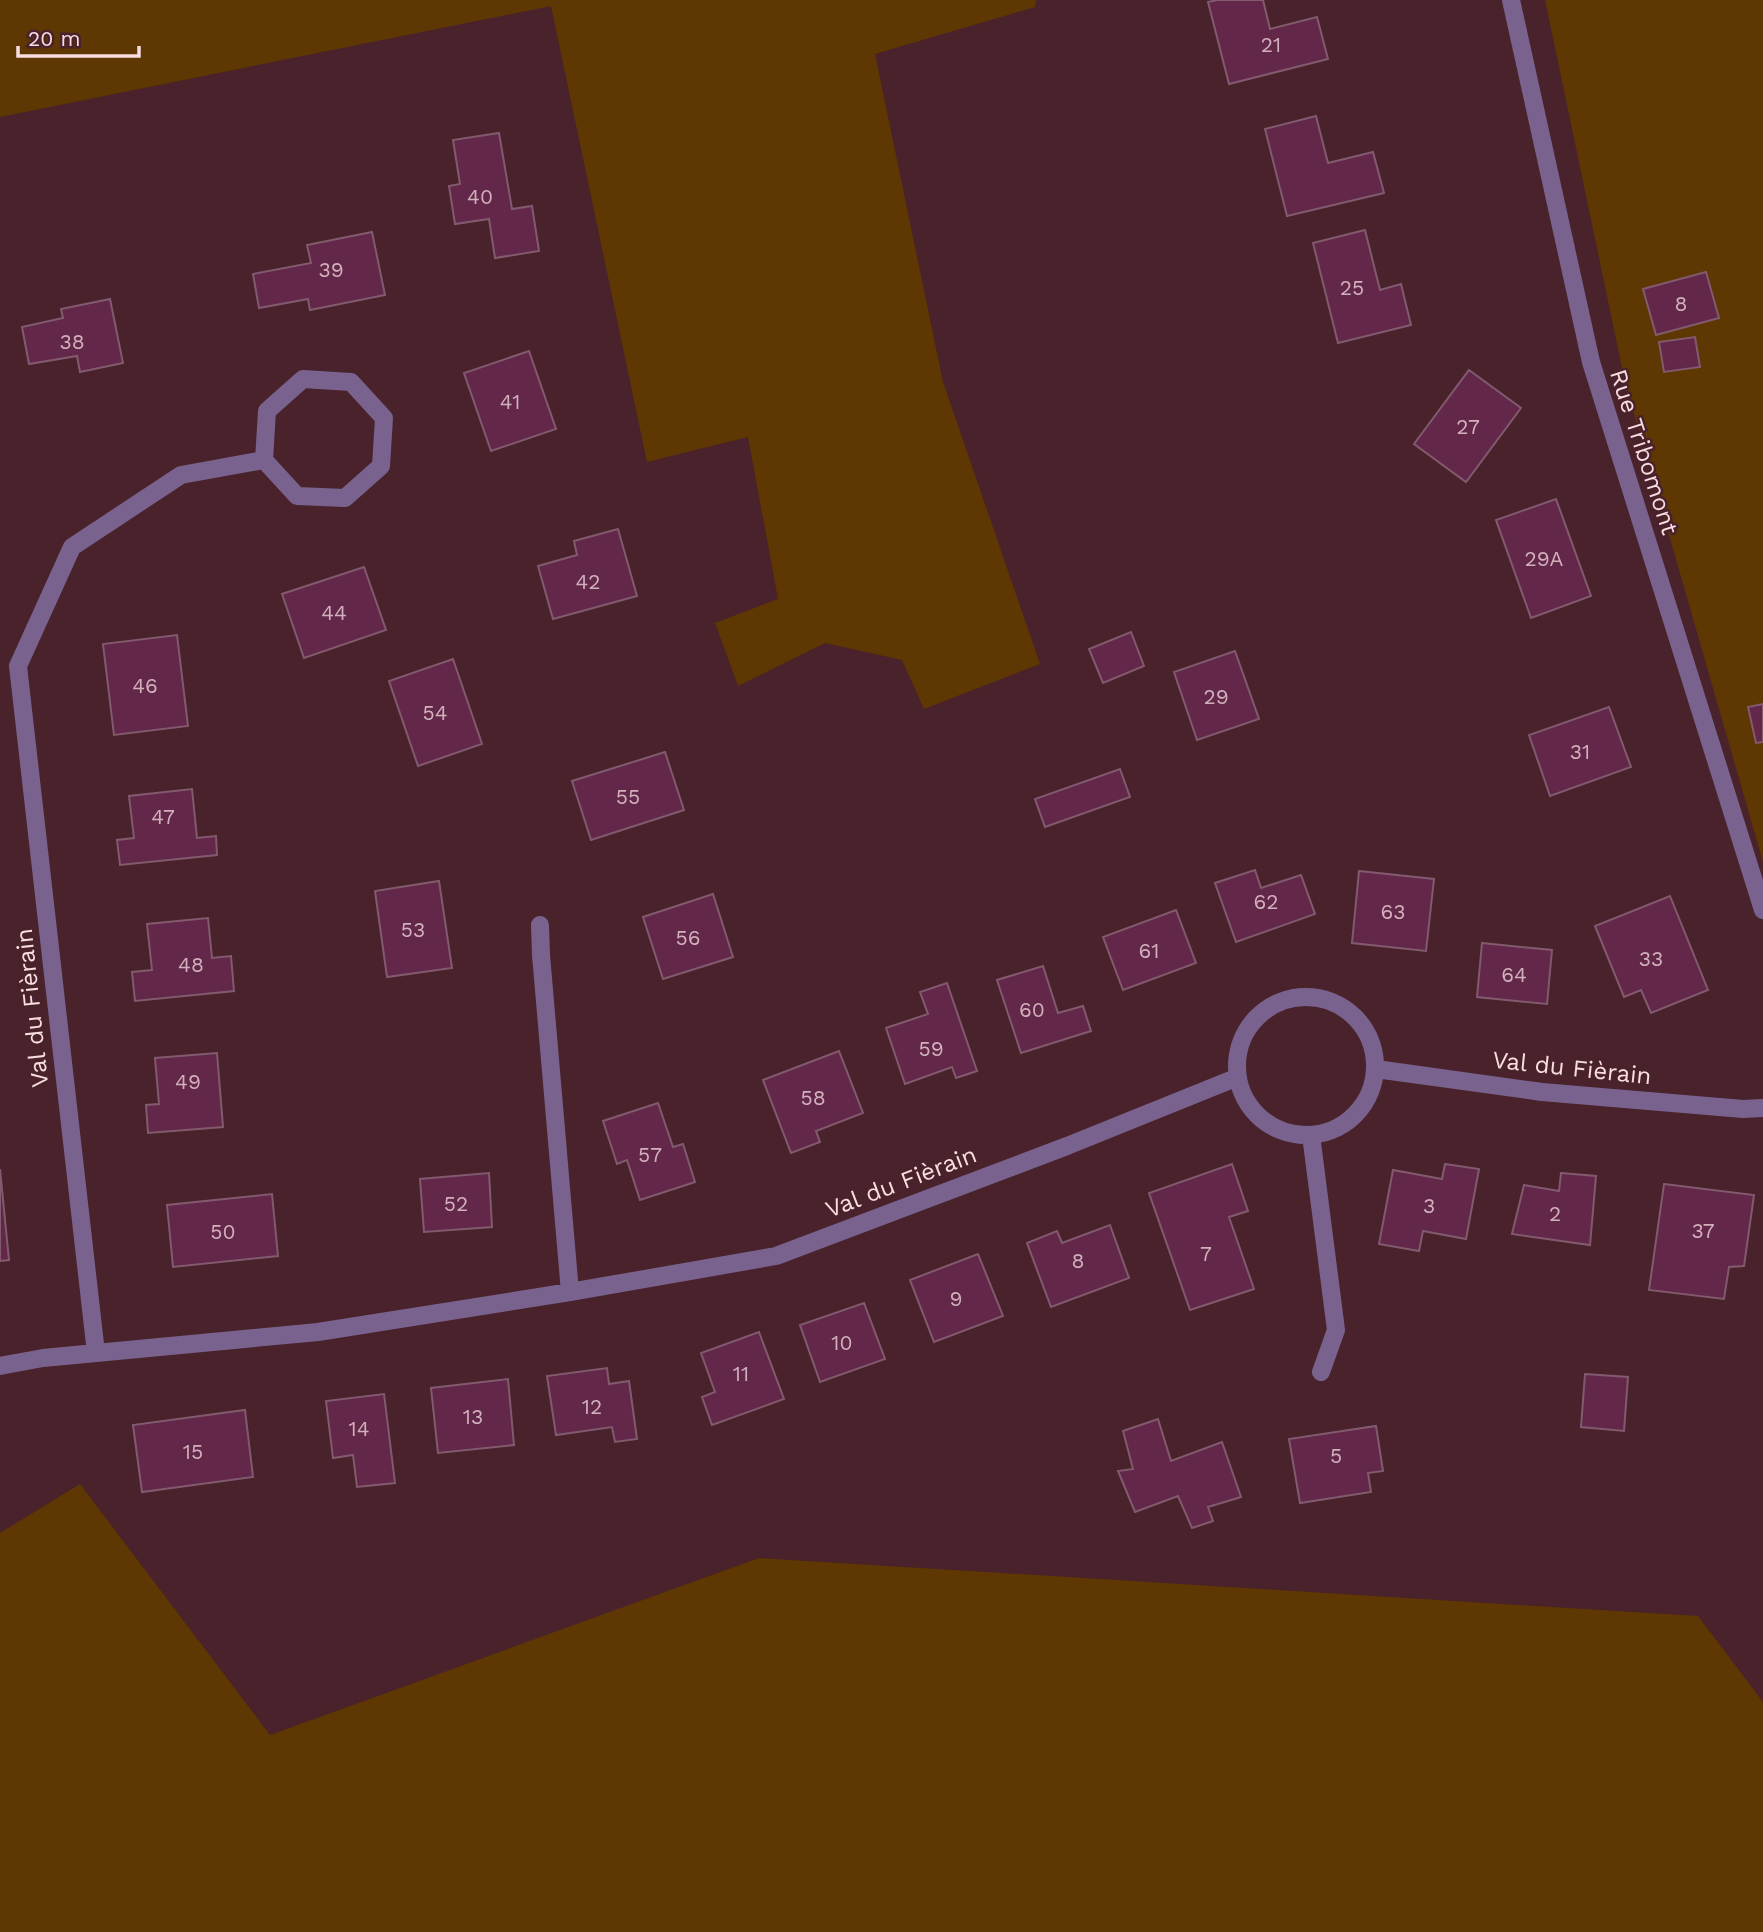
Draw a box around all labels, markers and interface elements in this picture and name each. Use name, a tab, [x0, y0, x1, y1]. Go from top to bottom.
scale bar	[18, 14, 138, 58]
text: 20 m	[28, 26, 80, 51]
house number: 21	[1261, 32, 1281, 57]
house number: 40	[467, 184, 493, 209]
house number: 39	[318, 257, 344, 282]
house number: 25	[1340, 275, 1364, 300]
house number: 8	[1675, 291, 1687, 316]
house number: 38	[59, 329, 85, 354]
street label: Rue Tribomont	[1604, 366, 1684, 538]
house number: 41	[500, 389, 520, 414]
house number: 27	[1456, 414, 1480, 439]
house number: 29A	[1525, 546, 1564, 571]
house number: 42	[575, 569, 601, 594]
house number: 44	[321, 600, 347, 625]
house number: 46	[132, 673, 158, 698]
house number: 29	[1203, 684, 1229, 709]
house number: 54	[422, 700, 448, 725]
house number: 31	[1570, 739, 1590, 764]
house number: 55	[616, 784, 640, 809]
house number: 47	[151, 804, 175, 829]
house number: 62	[1253, 889, 1279, 914]
house number: 63	[1380, 899, 1406, 924]
house number: 53	[401, 917, 425, 942]
house number: 56	[676, 925, 701, 950]
street label: Val du Fièrain	[10, 927, 54, 1089]
house number: 61	[1139, 938, 1159, 963]
house number: 33	[1639, 946, 1663, 971]
house number: 48	[178, 952, 204, 977]
house number: 64	[1501, 962, 1527, 987]
house number: 60	[1019, 997, 1045, 1022]
house number: 59	[918, 1036, 944, 1061]
street label: Val du Fièrain	[1491, 1046, 1653, 1090]
house number: 49	[175, 1069, 201, 1094]
house number: 58	[800, 1085, 826, 1110]
street label: Val du Fièrain	[821, 1140, 981, 1224]
house number: 57	[638, 1142, 662, 1167]
house number: 52	[444, 1191, 468, 1216]
house number: 3	[1423, 1193, 1435, 1218]
house number: 2	[1549, 1201, 1561, 1226]
house number: 37	[1691, 1218, 1715, 1243]
house number: 50	[210, 1219, 236, 1244]
house number: 7	[1200, 1241, 1212, 1266]
house number: 8	[1072, 1248, 1084, 1273]
house number: 9	[950, 1286, 962, 1311]
house number: 10	[831, 1330, 853, 1355]
house number: 11	[733, 1361, 749, 1386]
house number: 12	[582, 1394, 602, 1419]
house number: 13	[463, 1404, 483, 1429]
house number: 14	[348, 1416, 370, 1441]
house number: 15	[183, 1439, 203, 1464]
house number: 5	[1330, 1443, 1342, 1468]

